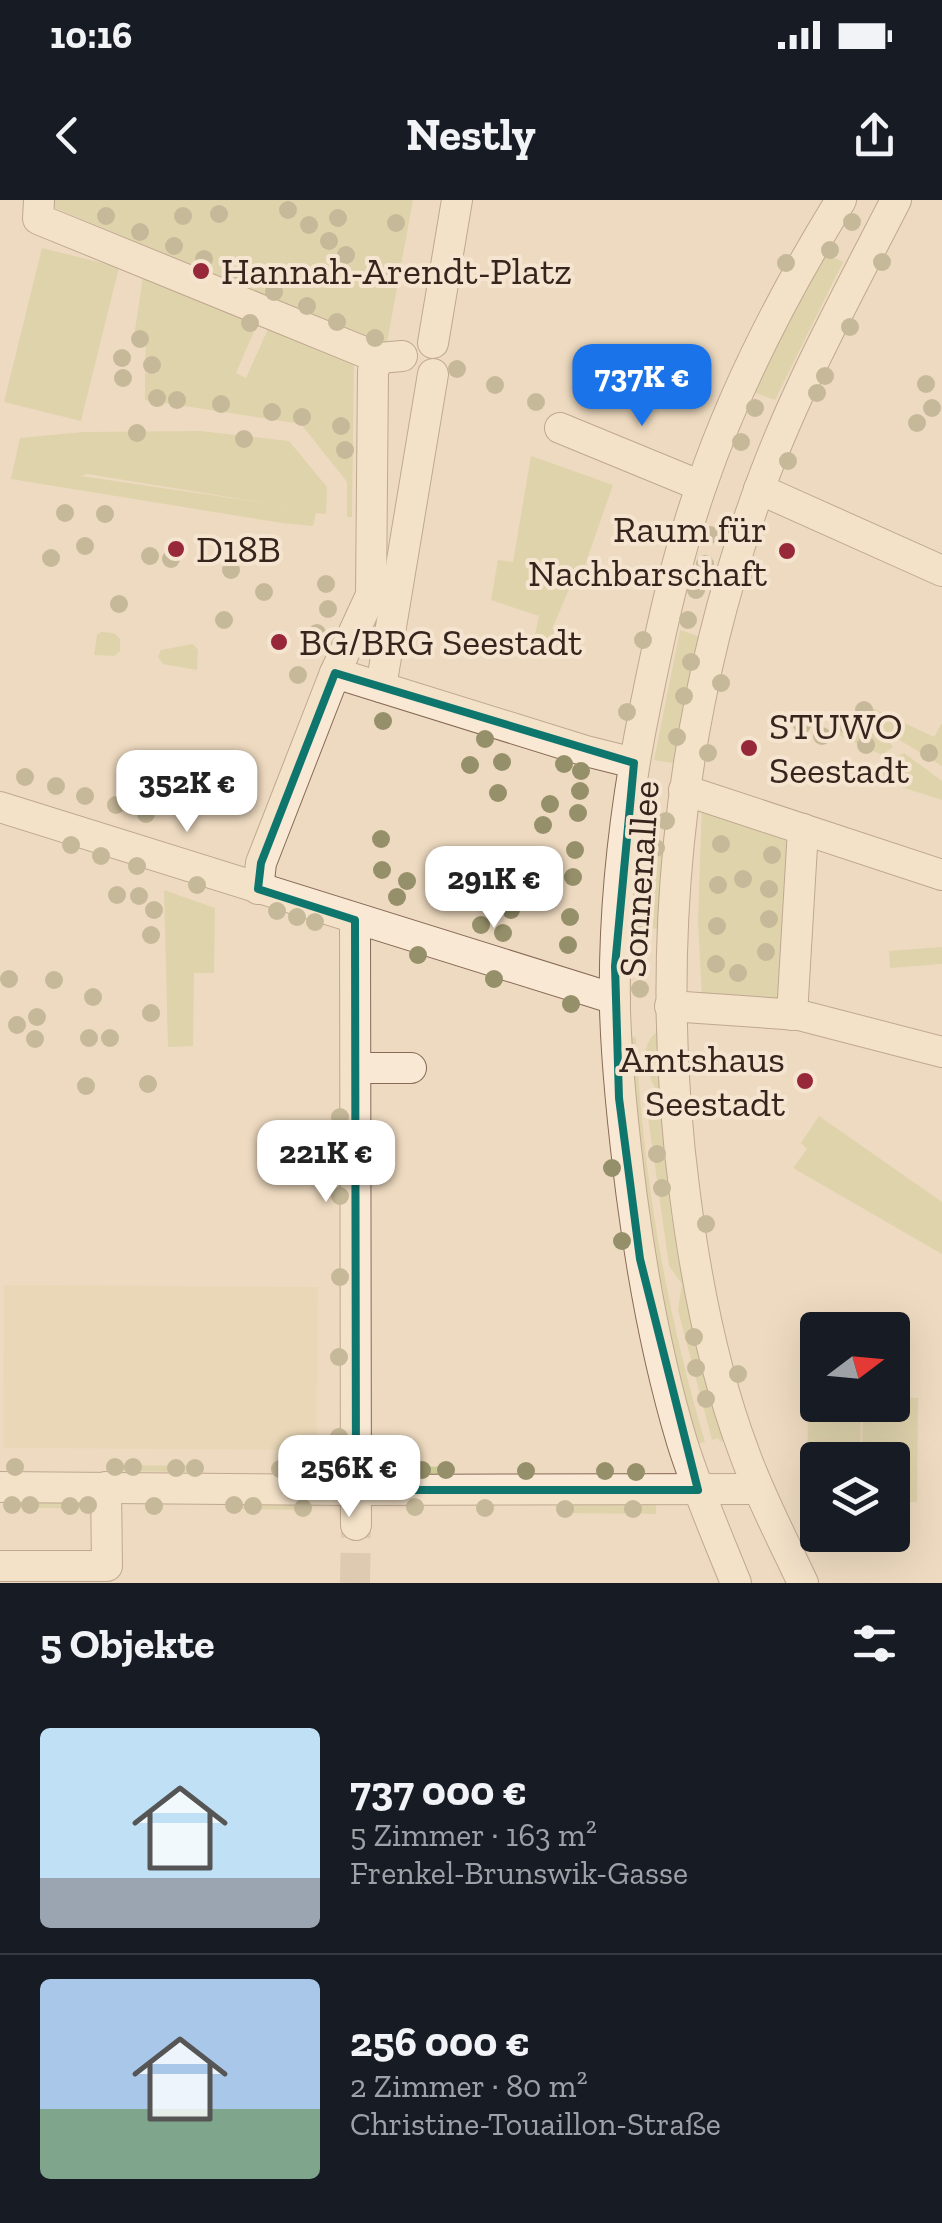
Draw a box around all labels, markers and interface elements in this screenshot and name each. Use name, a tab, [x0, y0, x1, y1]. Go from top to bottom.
text: 10:16	[50, 12, 132, 58]
icon: back	[40, 108, 95, 163]
text: Nestly	[406, 108, 536, 162]
icon: share	[847, 108, 902, 163]
place label: Hannah-Arendt-Platz	[221, 248, 572, 294]
marker: Hannah-Arendt-Platz	[190, 260, 212, 282]
pin: 737K €	[561, 344, 723, 429]
text: 737K €	[594, 357, 690, 395]
place label: Raum für Nachbarschaft	[528, 506, 767, 596]
place label: D18B	[196, 526, 281, 572]
marker: D18B	[165, 538, 187, 560]
marker: Raum für Nachbarschaft	[776, 540, 798, 562]
place label: BG/BRG Seestadt	[299, 619, 582, 665]
marker: BG/BRG Seestadt	[268, 631, 290, 653]
place label: STUWO Seestadt	[769, 703, 909, 793]
marker: STUWO Seestadt	[738, 737, 760, 759]
pin: 352K €	[106, 750, 268, 835]
text: 352K €	[138, 763, 236, 801]
street label: Sonnenallee	[609, 779, 669, 979]
pin: 291K €	[413, 846, 575, 931]
text: 291K €	[447, 859, 541, 897]
place label: Amtshaus Seestadt	[619, 1036, 785, 1126]
marker: Amtshaus Seestadt	[794, 1070, 816, 1092]
pin: 221K €	[245, 1120, 407, 1205]
text: 221K €	[279, 1133, 373, 1171]
north arrow	[800, 1312, 910, 1422]
map controls	[800, 1312, 910, 1552]
pin: 256K €	[268, 1435, 430, 1520]
button: layers	[800, 1442, 910, 1552]
text: 256K €	[300, 1448, 398, 1486]
icon: filters	[847, 1616, 902, 1671]
text: 5 Objekte	[40, 1618, 214, 1669]
text: 737 000 €	[350, 1765, 527, 1816]
icon: home	[120, 1768, 240, 1888]
text: 5 Zimmer · 163 m²	[350, 1816, 597, 1854]
text: Frenkel-Brunswik-Gasse	[350, 1854, 688, 1892]
text: 256 000 €	[350, 2016, 530, 2067]
icon: home	[120, 2019, 240, 2139]
text: 2 Zimmer · 80 m²	[350, 2067, 588, 2105]
text: Christine-Touaillon-Straße	[350, 2105, 721, 2143]

